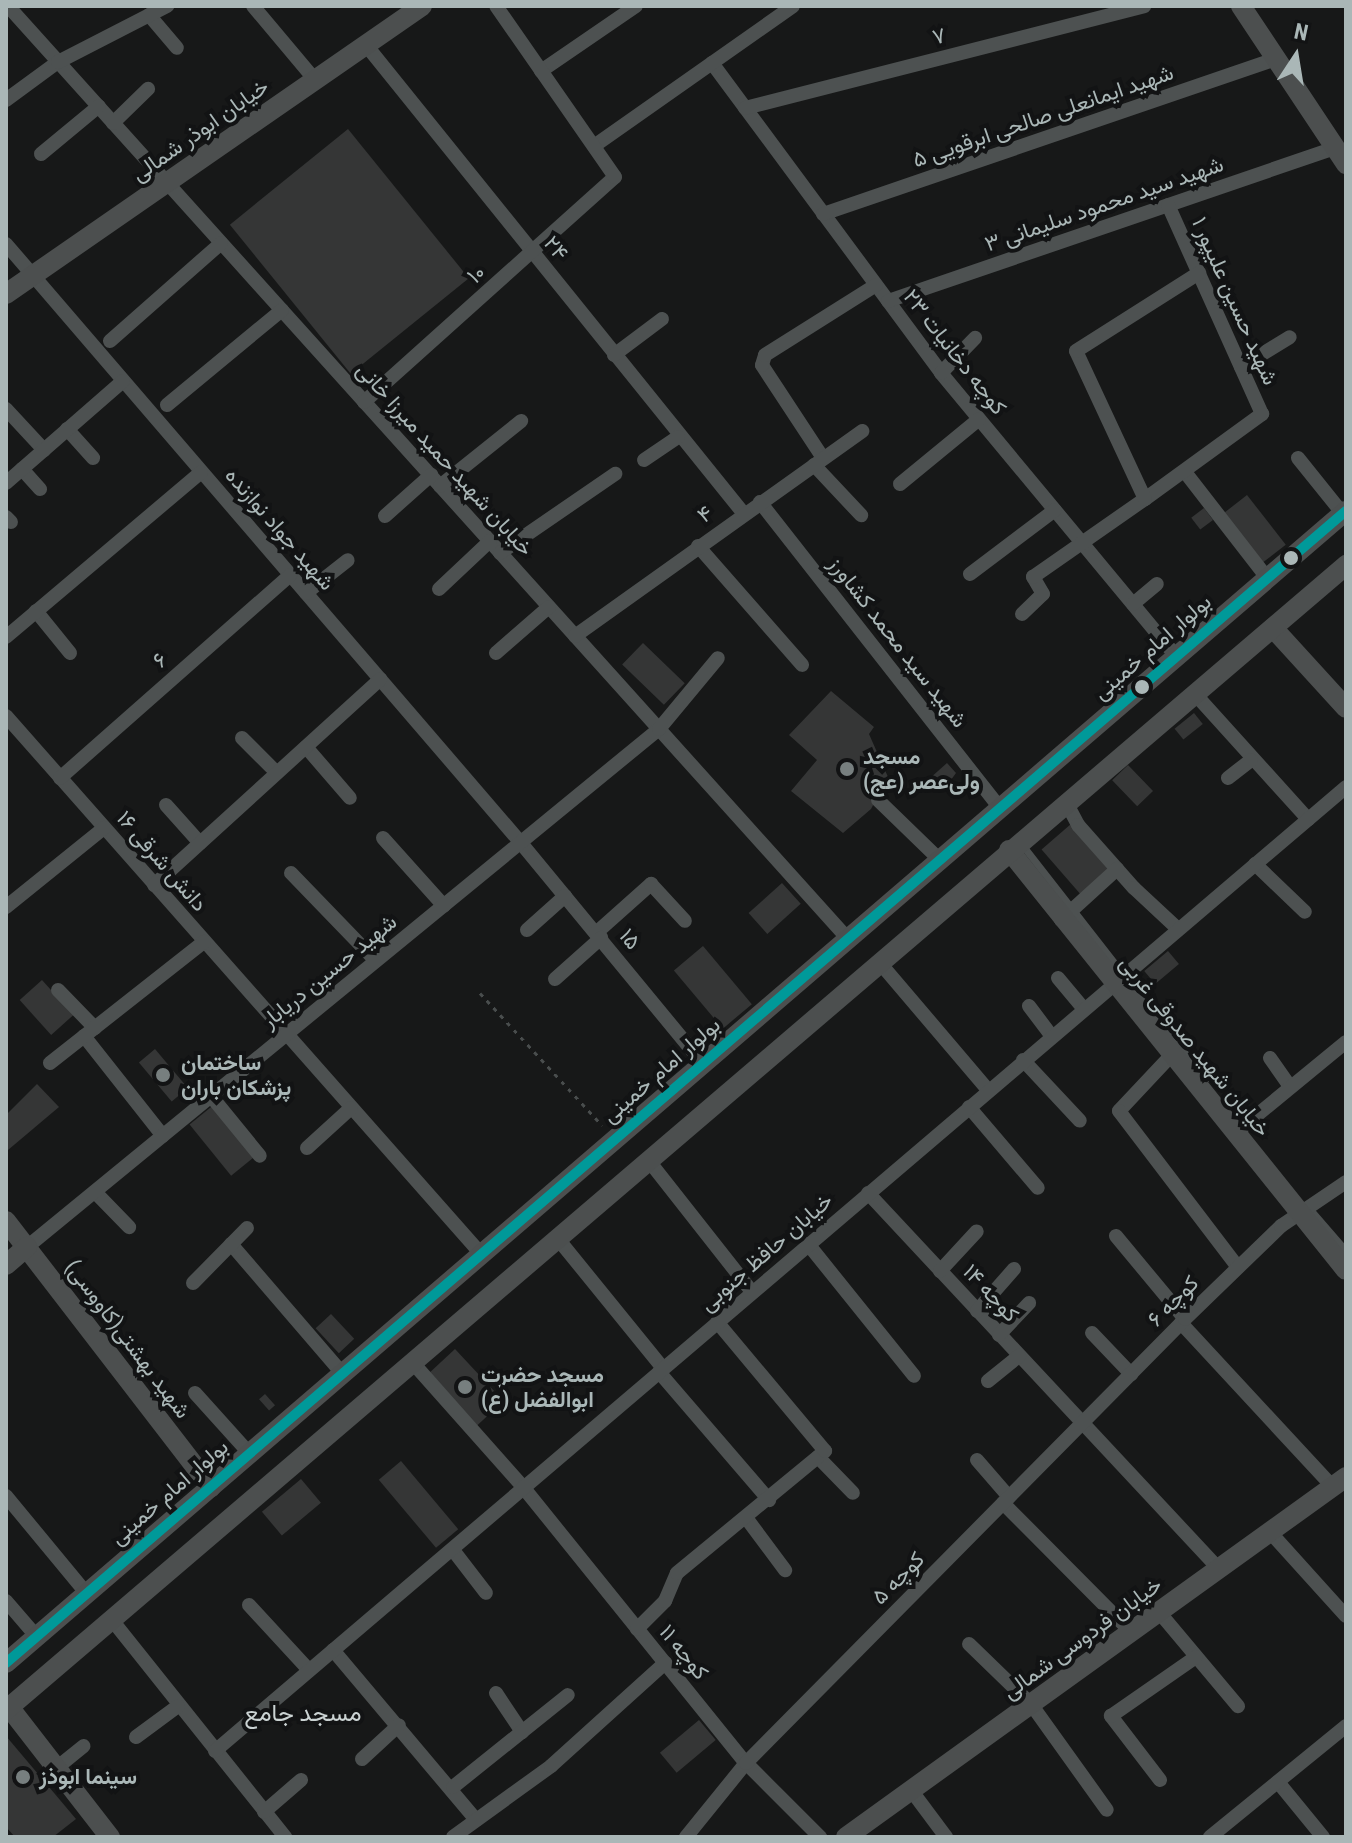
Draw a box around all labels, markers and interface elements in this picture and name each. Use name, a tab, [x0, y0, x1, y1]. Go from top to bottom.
north arrow	[1256, 16, 1336, 96]
text: N	[1292, 18, 1310, 46]
street label: ۷	[930, 22, 948, 50]
street label: شهید ایمانعلی صالحی ابرقویی ۵	[909, 59, 1177, 173]
street label: خیابان ابوذر شمالی	[126, 73, 274, 187]
street label: شهید سید محمود سلیمانی ۳	[981, 151, 1227, 257]
street label: شهید حسین علیپور ۱	[1186, 213, 1284, 389]
street label: ۲۴	[538, 230, 574, 266]
street label: ۱۰	[461, 259, 491, 289]
street label: کوچه دخانیات ۲۳	[898, 284, 1012, 420]
street label: خیابان شهید حمید میرزا خانی	[351, 357, 539, 561]
street label: شهید جواد نوازنده	[220, 462, 340, 596]
street label: ۴	[692, 500, 718, 528]
unlabelled marker	[1283, 550, 1299, 566]
street label: شهید سید محمد کشاورز	[823, 551, 973, 733]
street label: بولوار امام خمینی	[1088, 589, 1216, 705]
street label: ۶	[147, 647, 173, 673]
unlabelled marker	[1134, 679, 1150, 695]
place label: مسجد ولی‌عصر (عج)	[863, 743, 980, 794]
marker: مسجد ولی‌عصر (عج)	[838, 760, 856, 778]
street label: دانش شرقی ۱۶	[111, 805, 213, 917]
street label: شهید حسین دریابار	[256, 908, 402, 1034]
street label: ۱۵	[614, 923, 646, 955]
street label: خیابان شهید صدوقی غربی	[1114, 950, 1276, 1142]
street label: بولوار امام خمینی	[597, 1012, 725, 1128]
place label: ساختمان پزشکان باران	[181, 1049, 291, 1100]
marker: ساختمان پزشکان باران	[152, 1064, 174, 1086]
street label: خیابان حافظ جنوبی	[694, 1187, 838, 1317]
street label: شهید بهشتی(کاووسی)	[60, 1254, 196, 1424]
street label: کوچه ۱۴	[958, 1259, 1024, 1327]
street label: کوچه ۶	[1142, 1270, 1204, 1332]
place label: مسجد حضرت ابوالفضل (ع)	[481, 1361, 604, 1412]
marker: مسجد حضرت ابوالفضل (ع)	[456, 1378, 474, 1396]
street label: بولوار امام خمینی	[105, 1434, 233, 1550]
street label: کوچه ۵	[866, 1546, 930, 1610]
street label: خیابان فردوسی شمالی	[997, 1571, 1167, 1705]
street label: کوچه ۱۱	[654, 1619, 714, 1685]
district label: مسجد جامع	[244, 1700, 362, 1728]
place label: سینما ابوذز	[39, 1764, 137, 1790]
marker: سینما ابوذز	[14, 1768, 32, 1786]

